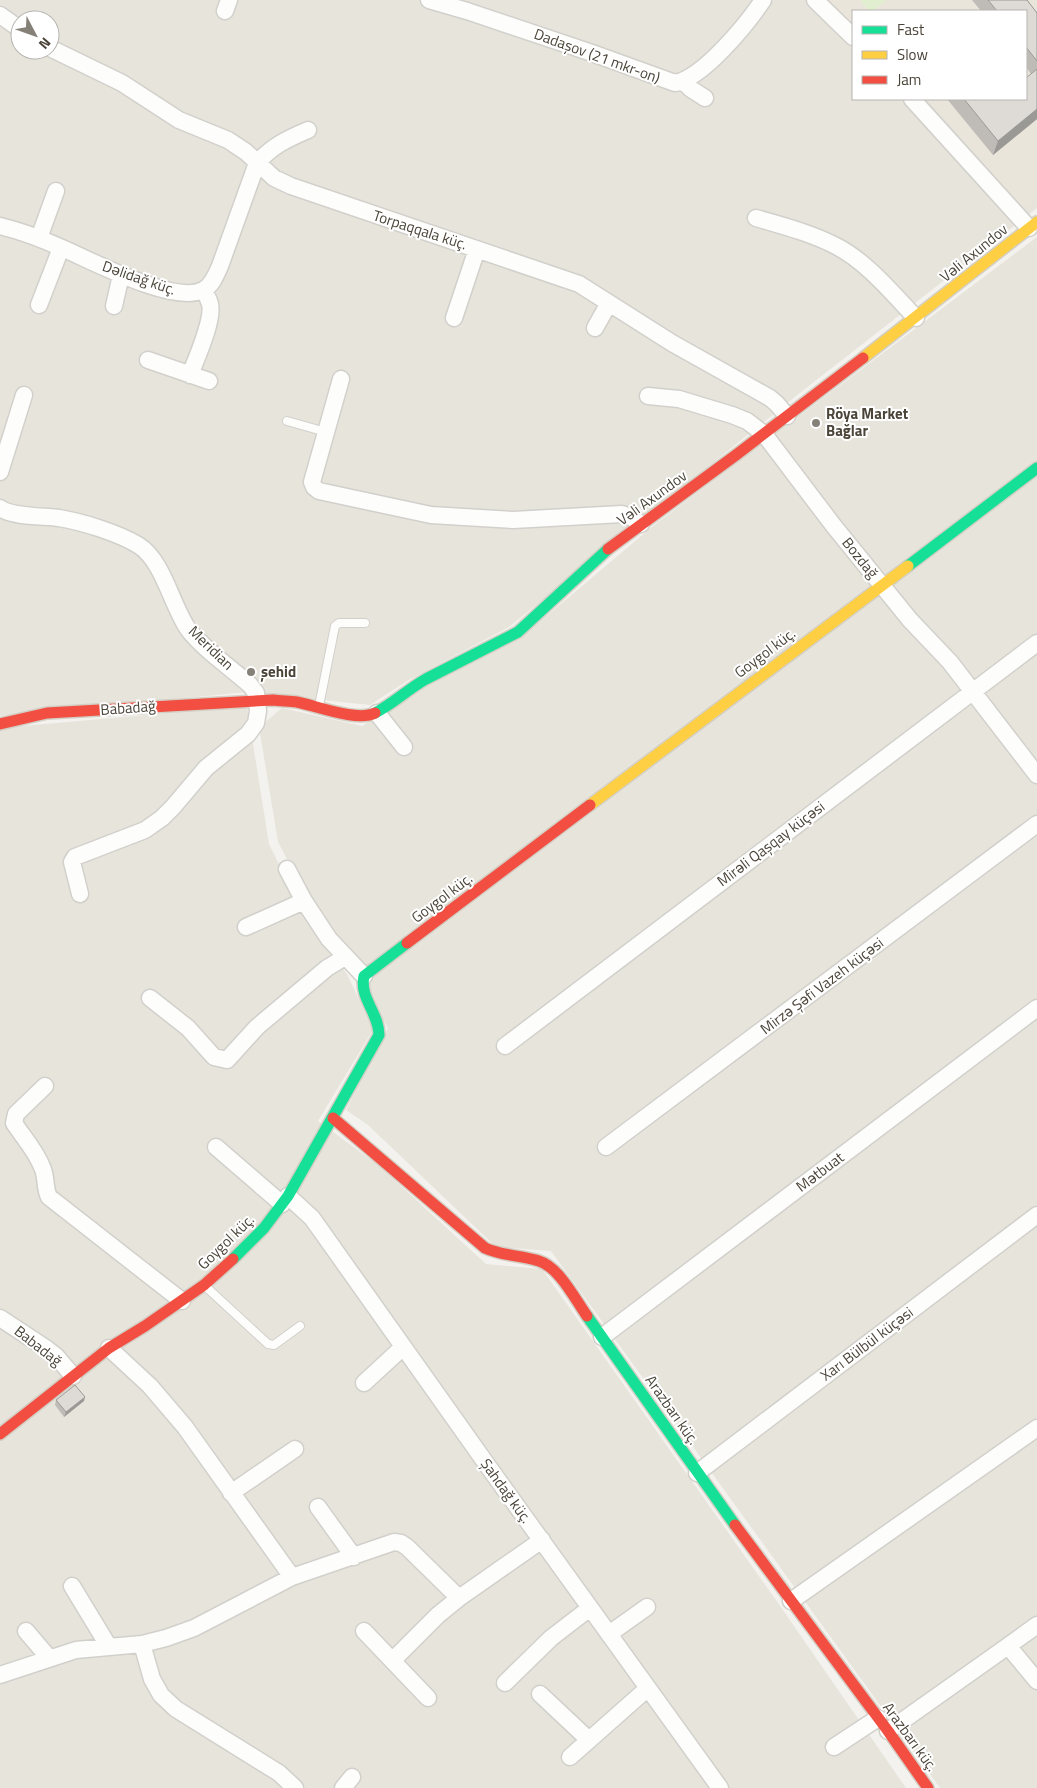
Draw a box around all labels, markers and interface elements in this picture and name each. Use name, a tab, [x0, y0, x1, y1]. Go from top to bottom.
north arrow	[10, 10, 60, 60]
legend	[852, 10, 1027, 100]
text: Fast	[897, 18, 925, 41]
street label: Dadaşov (21 mkr-on)	[531, 22, 663, 89]
text: N	[34, 33, 56, 54]
text: Slow	[897, 43, 928, 66]
text: Jam	[897, 68, 921, 91]
street label: Torpaqqala küç.	[370, 204, 470, 256]
street label: Vəli Axundov	[935, 218, 1013, 287]
street label: Dəlidağ küç.	[99, 254, 179, 301]
place label: Röya Market Bağlar	[826, 402, 909, 442]
marker: Röya Market Bağlar	[810, 417, 822, 429]
street label: Vəli Axundov	[612, 464, 692, 531]
street label: Bozdağ	[837, 532, 884, 583]
street label: Meridian	[183, 620, 239, 675]
street label: Goygol küç.	[729, 622, 800, 683]
place label: şehid	[260, 660, 296, 683]
marker: şehid	[245, 666, 257, 678]
street label: Babadağ	[100, 694, 157, 721]
street label: Mirəli Qaşqay küçəsi	[712, 795, 830, 892]
street label: Goygol küç.	[406, 867, 477, 928]
street label: Mirzə Şəfi Vazeh küçəsi	[755, 931, 888, 1040]
street label: Mətbuat	[791, 1145, 849, 1197]
street label: Goygol küç.	[192, 1209, 259, 1275]
street label: Xarı Bülbül küçəsi	[815, 1301, 918, 1386]
street label: Babadağ	[9, 1320, 67, 1372]
street label: Arazbarı küç.	[640, 1370, 705, 1449]
street label: Şahdağ küç.	[475, 1454, 538, 1528]
street label: Arazbarı küç.	[877, 1697, 943, 1776]

